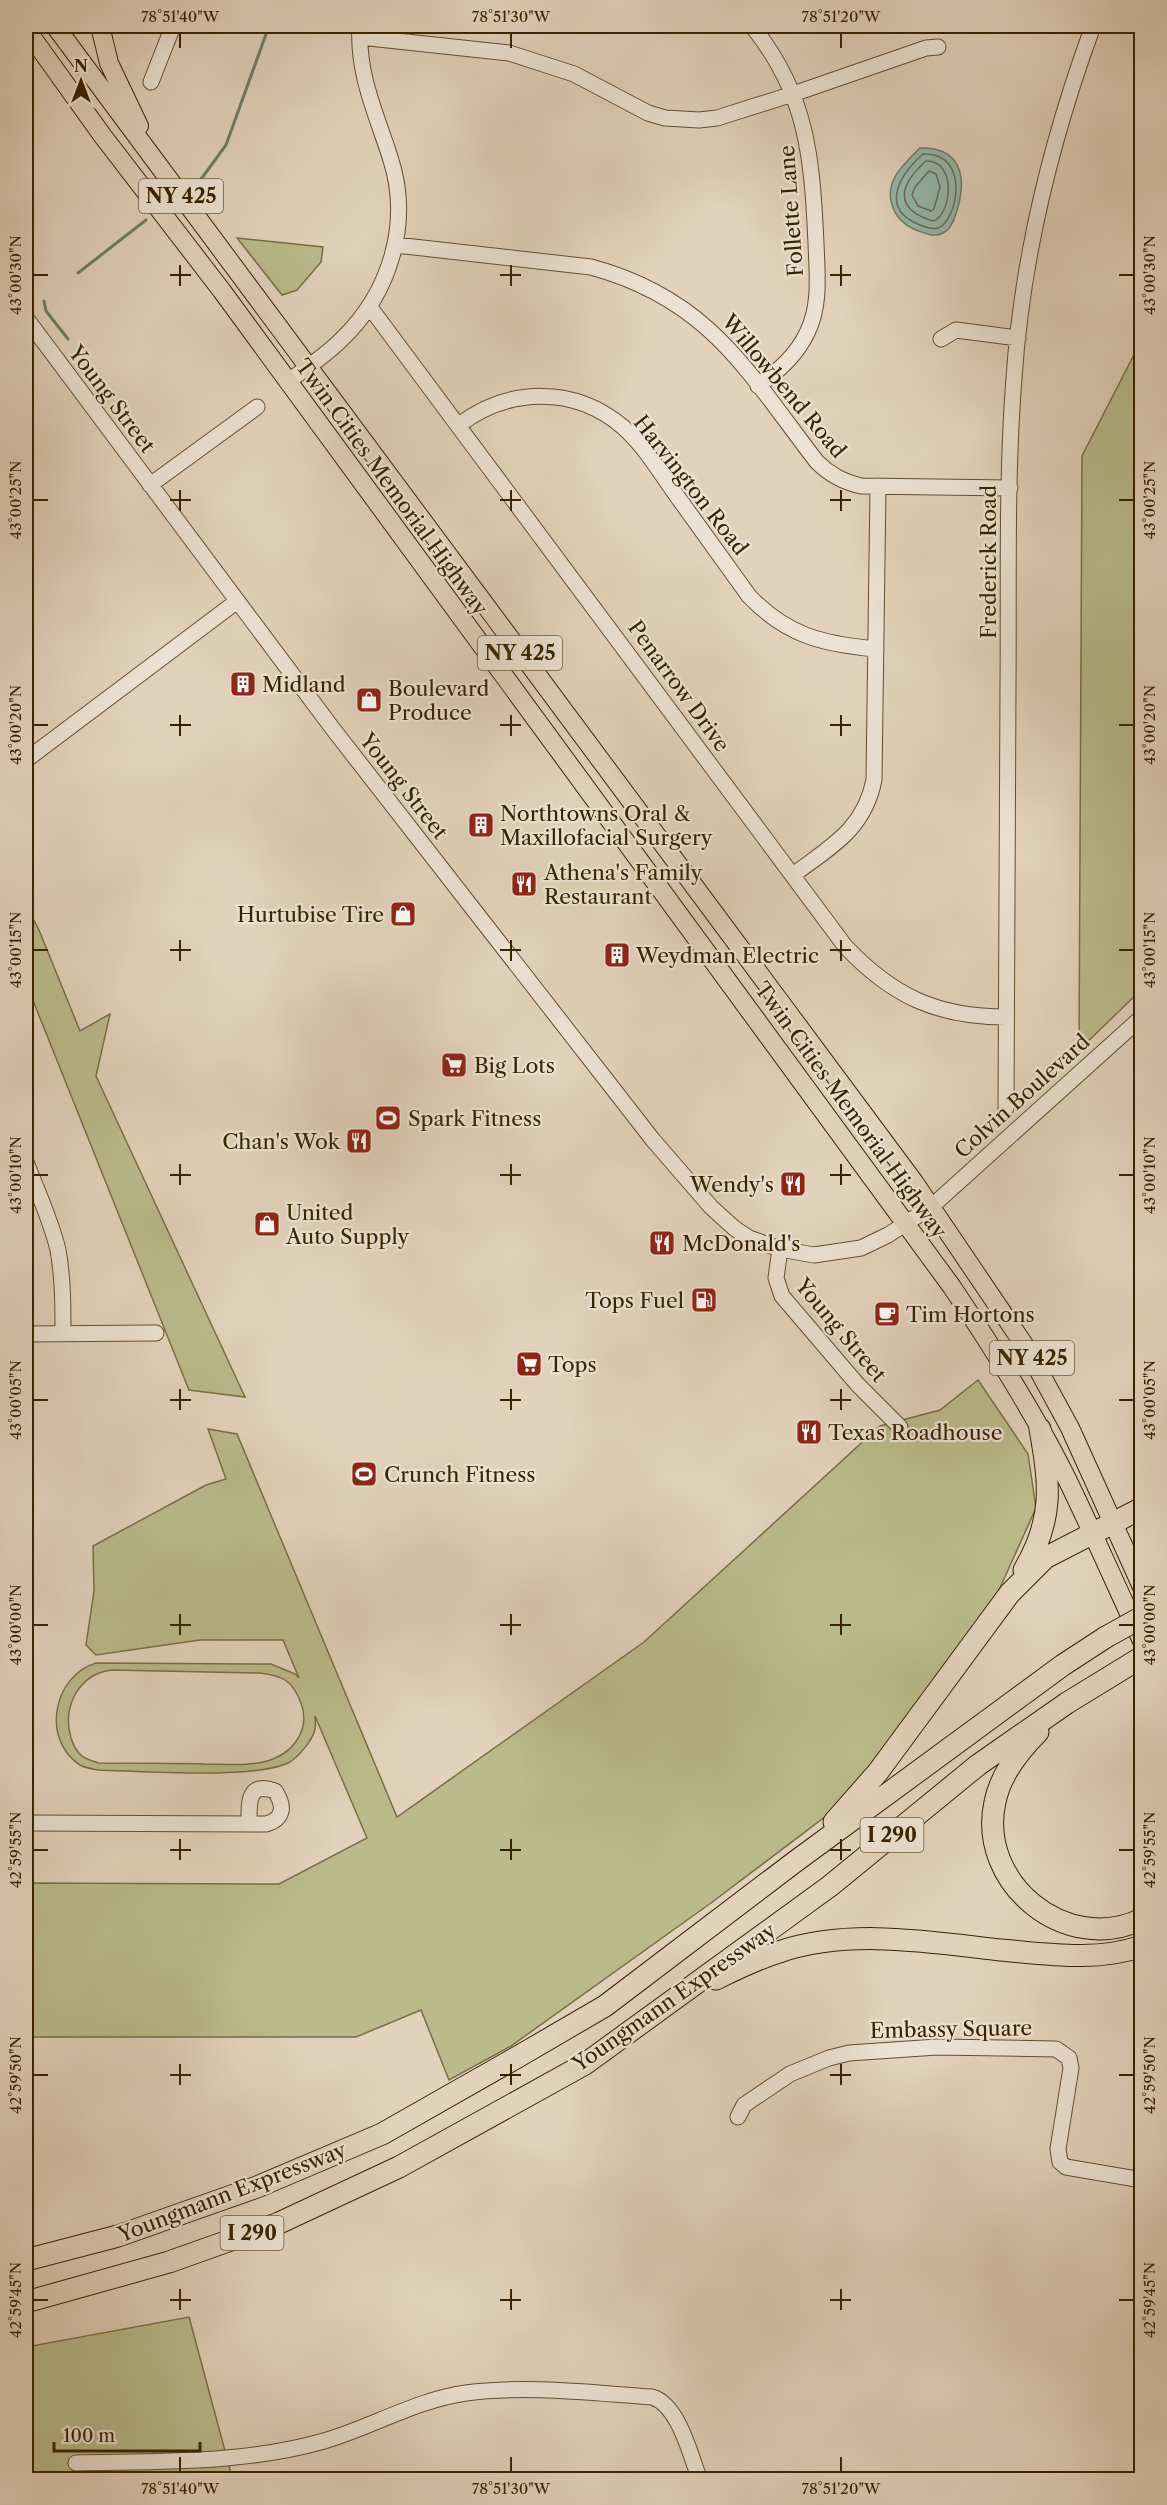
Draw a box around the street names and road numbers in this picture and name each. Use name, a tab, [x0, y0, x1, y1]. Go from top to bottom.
street label: Follette Lane	[774, 144, 808, 278]
road number: NY 425	[139, 179, 223, 213]
street label: Willowbend Road	[716, 308, 851, 463]
street label: Young Street	[63, 340, 161, 458]
street label: Twin Cities Memorial Highway	[291, 354, 494, 620]
street label: Harvington Road	[629, 410, 754, 560]
street label: Frederick Road	[976, 485, 1001, 639]
street label: Penarrow Drive	[623, 616, 735, 756]
road number: NY 425	[478, 636, 562, 670]
street label: Young Street	[354, 727, 453, 844]
street label: Twin Cities Memorial Highway	[750, 977, 953, 1243]
street label: Colvin Boulevard	[949, 1029, 1095, 1163]
street label: Young Street	[790, 1272, 892, 1387]
road number: NY 425	[990, 1341, 1074, 1375]
road number: I 290	[860, 1818, 924, 1852]
street label: Youngmann Expressway	[567, 1917, 781, 2077]
street label: Embassy Square	[870, 2015, 1032, 2043]
street label: Youngmann Expressway	[114, 2137, 350, 2247]
road number: I 290	[220, 2216, 284, 2250]

